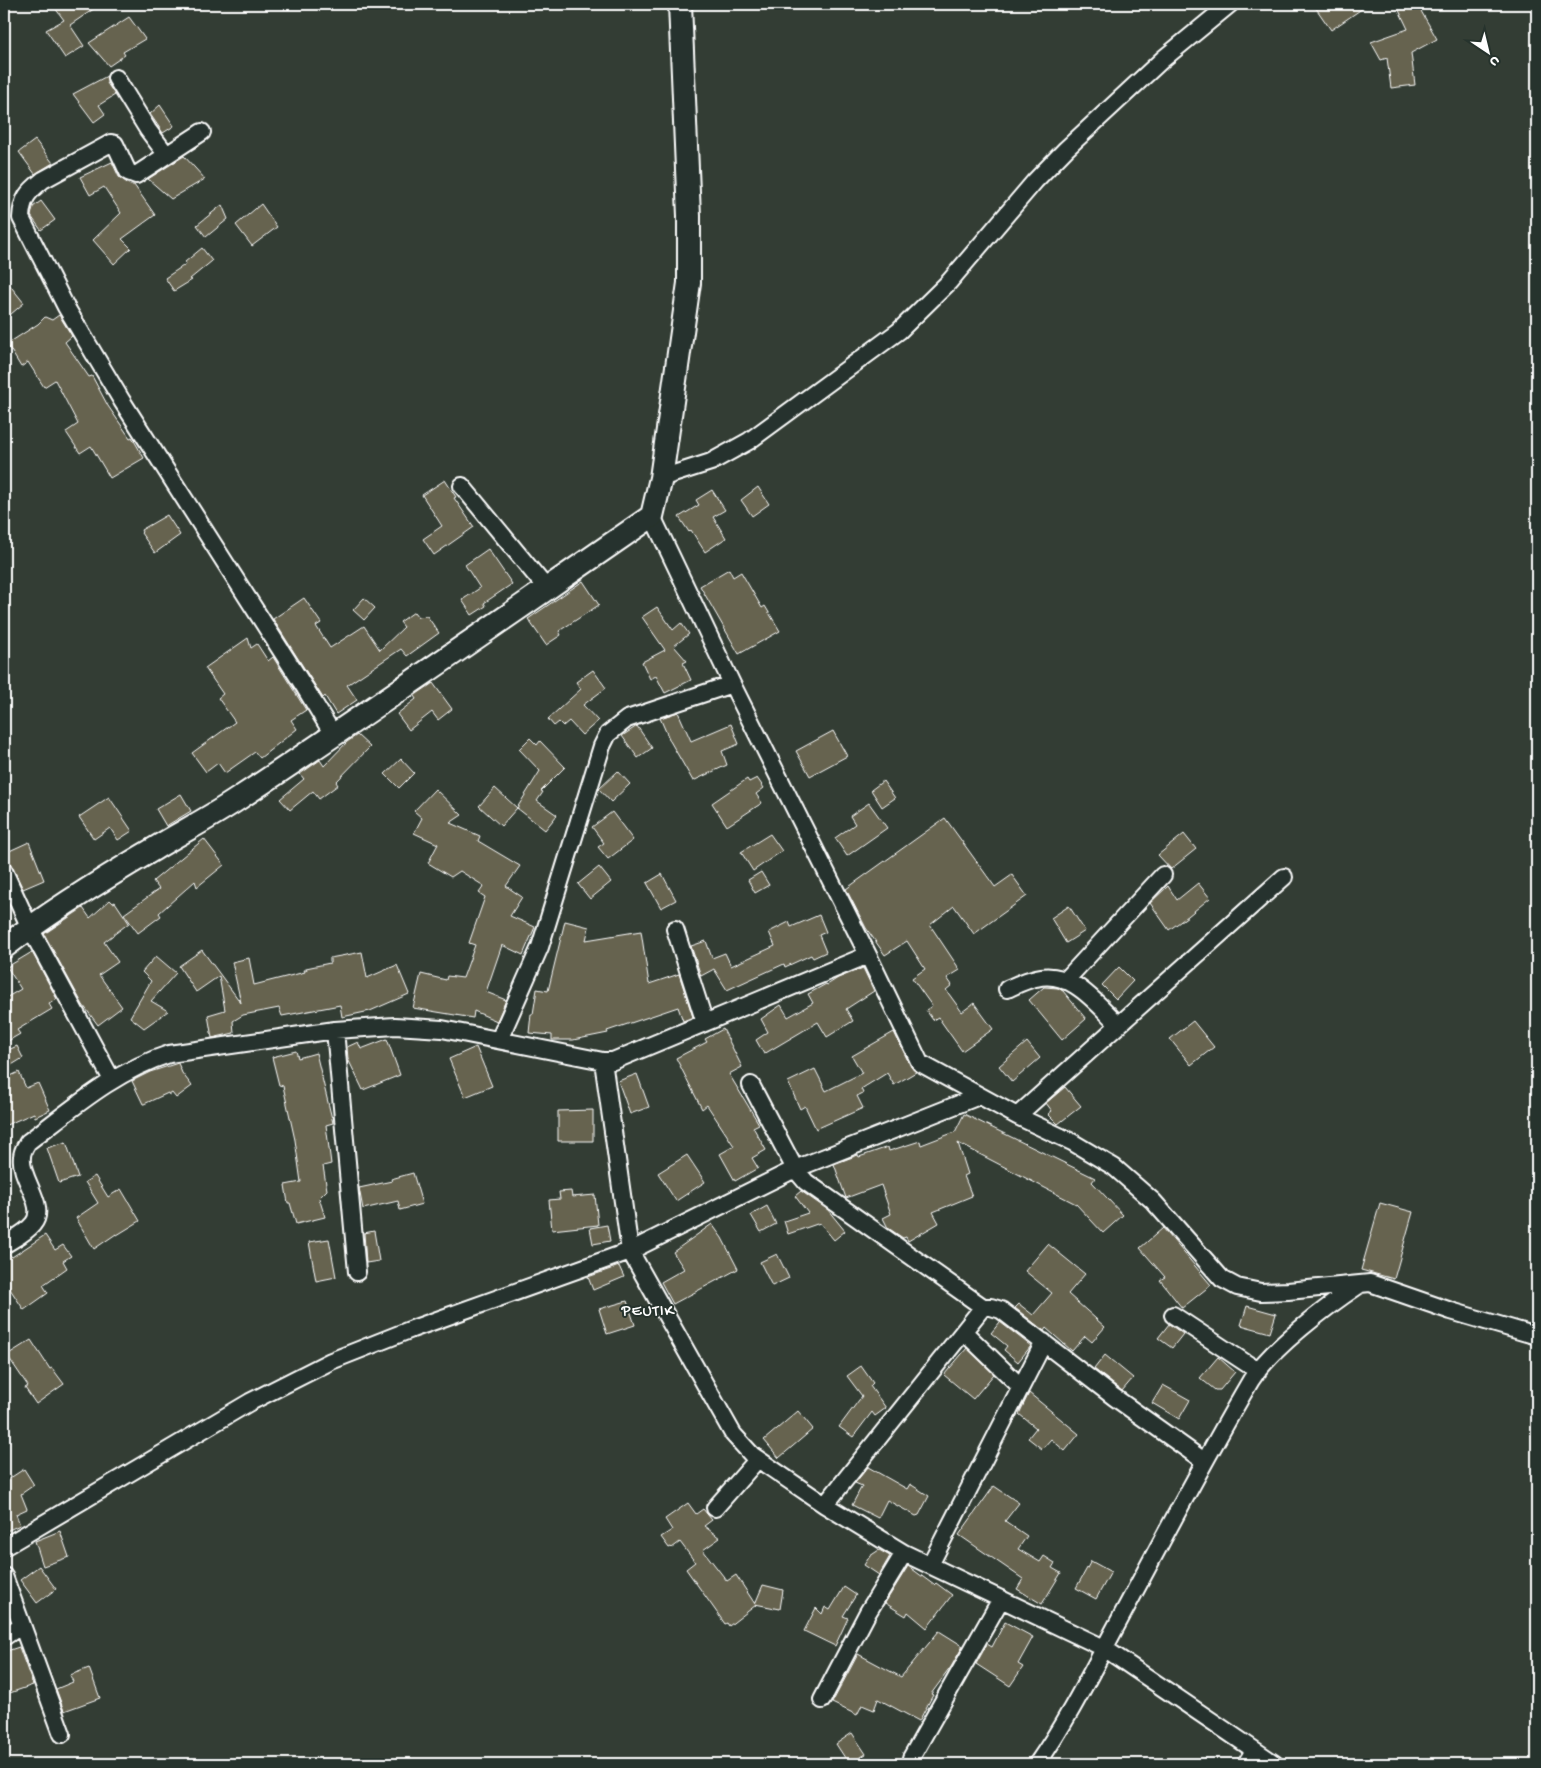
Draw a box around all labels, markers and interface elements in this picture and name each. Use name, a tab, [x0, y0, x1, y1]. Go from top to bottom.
north arrow	[1464, 28, 1514, 78]
text: U	[1486, 51, 1502, 70]
district label: PEUTIK	[621, 1303, 676, 1322]

